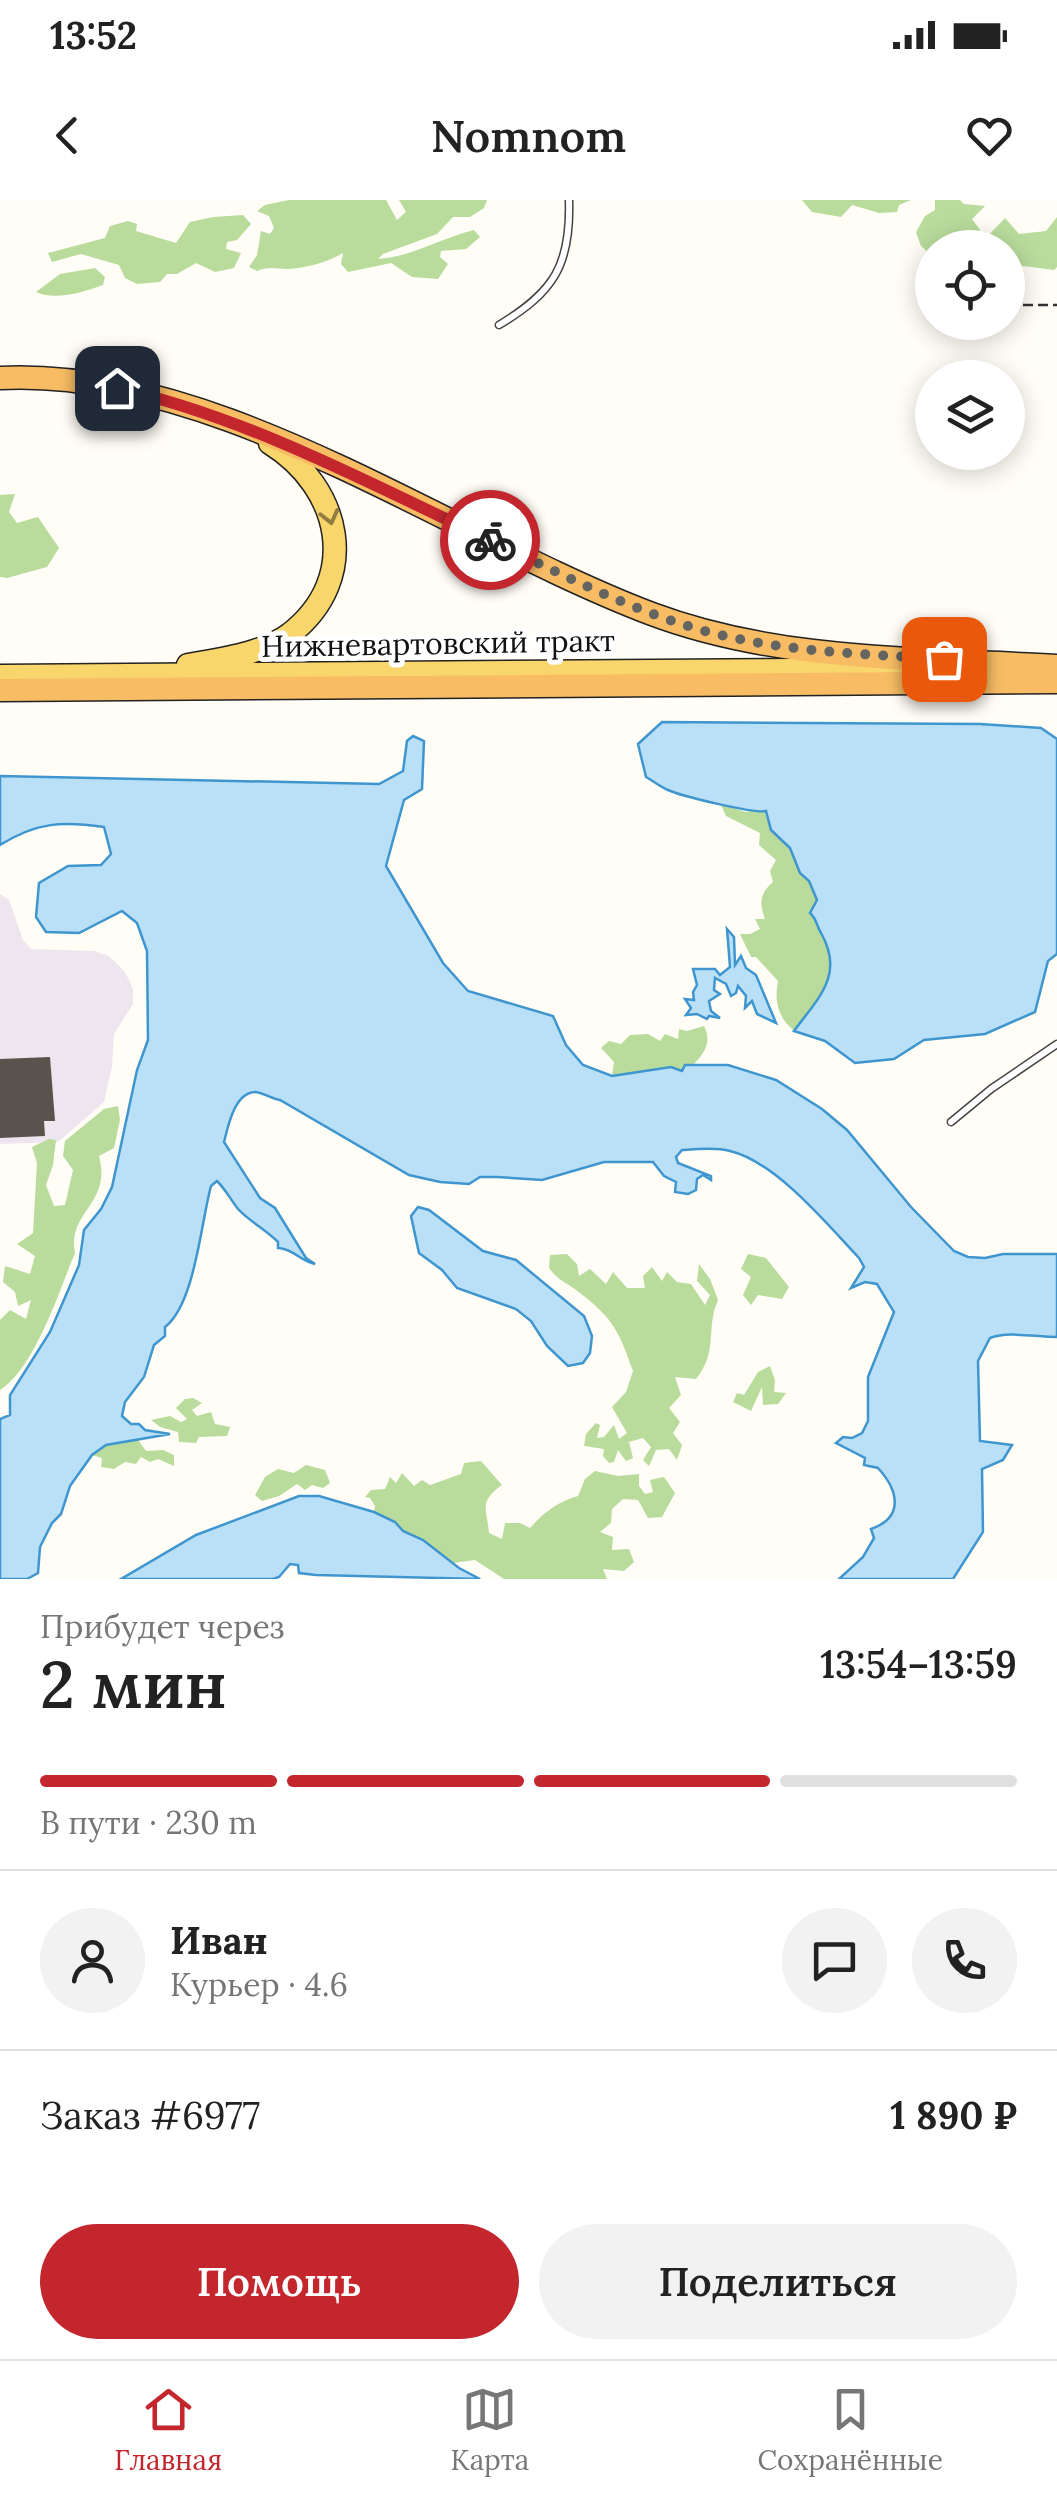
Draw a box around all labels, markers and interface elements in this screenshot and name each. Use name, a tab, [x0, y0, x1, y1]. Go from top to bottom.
text: 13:52	[50, 11, 137, 59]
text: Nomnom	[431, 107, 626, 164]
icon: back	[40, 108, 95, 163]
icon: heart	[962, 108, 1017, 163]
map controls	[915, 230, 1025, 470]
button: locate	[915, 230, 1025, 340]
pin	[75, 346, 160, 431]
button: layers	[915, 360, 1025, 470]
icon: home	[90, 361, 145, 416]
courier	[440, 490, 540, 590]
one-way arrow	[318, 508, 339, 525]
icon: bike	[463, 513, 518, 568]
pin	[902, 617, 987, 702]
street label: Нижневартовский тракт	[261, 621, 615, 665]
icon: bag	[917, 632, 972, 687]
text: Прибудет через	[40, 1606, 284, 1647]
text: 13:54–13:59	[820, 1640, 1017, 1688]
text: 2 мин	[40, 1643, 227, 1726]
text: В пути · 230 m	[40, 1802, 257, 1843]
button: person	[40, 1908, 145, 2013]
button: chat	[782, 1908, 887, 2013]
button: phone	[912, 1908, 1017, 2013]
text: Иван	[170, 1916, 268, 1964]
text: Курьер · 4.6	[170, 1964, 348, 2005]
text: Заказ #6977	[40, 2091, 260, 2139]
text: 1 890 ₽	[890, 2091, 1017, 2139]
button: Помощь	[40, 2224, 519, 2339]
button: Поделиться	[539, 2224, 1017, 2339]
tab: Главная	[114, 2382, 222, 2478]
tab: Карта	[451, 2382, 529, 2478]
tab: Сохранённые	[757, 2382, 943, 2478]

